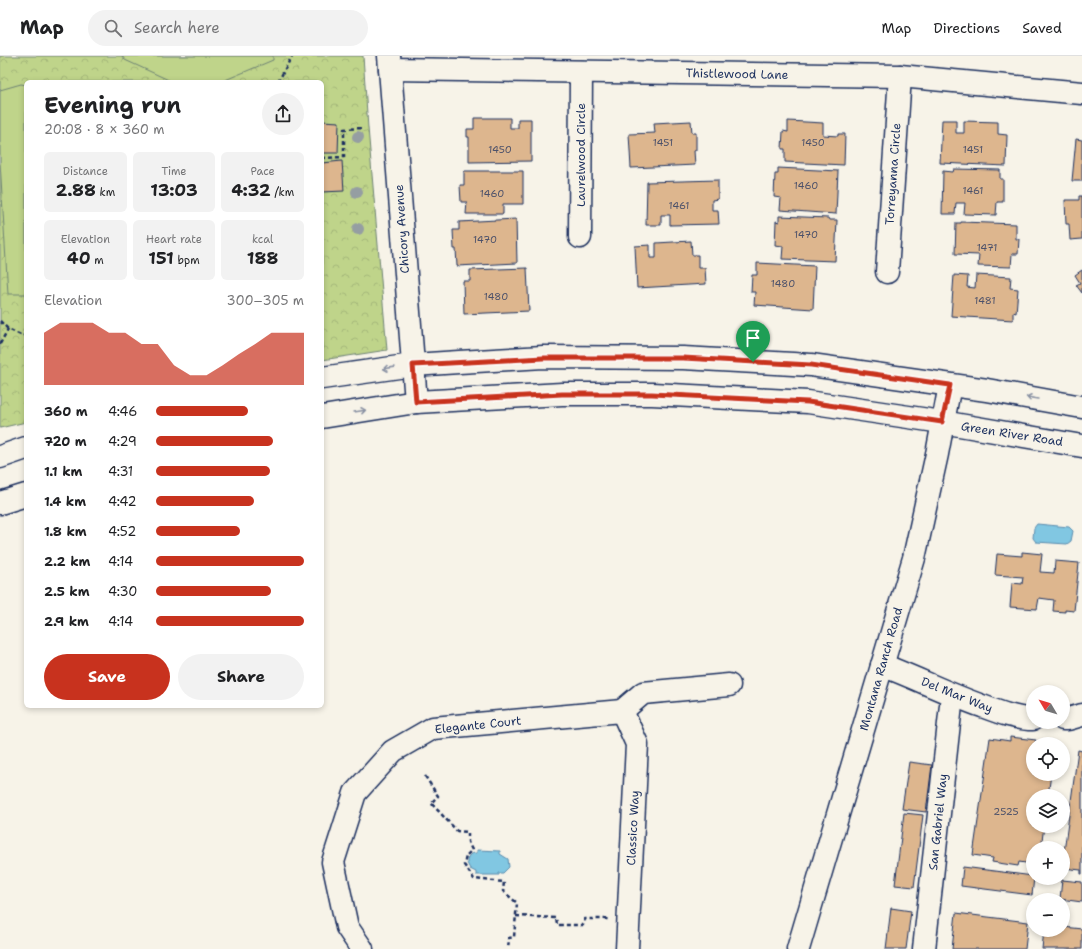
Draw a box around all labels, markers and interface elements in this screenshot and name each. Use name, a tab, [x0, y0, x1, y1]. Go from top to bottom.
search box	[88, 10, 368, 46]
text: Map	[20, 15, 64, 40]
icon: search	[102, 17, 124, 39]
text: Search here	[134, 18, 220, 38]
text: Map	[882, 19, 912, 37]
text: Directions	[934, 19, 1000, 37]
text: Saved	[1022, 19, 1062, 37]
street label: Thistlewood Lane	[685, 65, 789, 83]
text: Evening run	[44, 91, 181, 120]
button: share	[262, 93, 304, 135]
street label: Laurelwood Circle	[573, 103, 589, 207]
text: 20:08 · 8 × 360 m	[44, 121, 165, 138]
street label: Torreyanna Circle	[881, 122, 905, 226]
house number: 1451	[653, 136, 673, 149]
house number: 1450	[801, 136, 825, 149]
house number: 1450	[488, 143, 512, 156]
house number: 1451	[963, 143, 983, 156]
text: Distance	[63, 164, 108, 179]
text: Time	[161, 164, 187, 179]
text: Pace	[251, 164, 275, 179]
text: 2.88	[56, 179, 96, 201]
text: 13:03	[150, 179, 198, 201]
text: 4:32	[231, 179, 271, 201]
house number: 1460	[794, 179, 818, 192]
street label: Chicory Avenue	[391, 184, 413, 274]
house number: 1461	[963, 184, 983, 197]
text: km	[96, 185, 115, 200]
text: /km	[271, 185, 294, 200]
house number: 1460	[480, 187, 504, 200]
house number: 1461	[669, 199, 689, 212]
house number: 1470	[794, 228, 818, 241]
text: Elevation	[61, 232, 110, 247]
text: Heart rate	[146, 232, 202, 247]
text: kcal	[252, 232, 273, 247]
house number: 1470	[473, 233, 497, 246]
house number: 1471	[977, 241, 997, 254]
text: 40	[67, 247, 91, 269]
text: 151	[148, 247, 174, 269]
text: 188	[247, 247, 278, 269]
text: m	[91, 253, 104, 268]
text: bpm	[174, 253, 200, 268]
house number: 1480	[771, 277, 795, 290]
house number: 1480	[484, 290, 508, 303]
text: Elevation	[44, 292, 102, 309]
text: 300–305 m	[227, 292, 304, 309]
house number: 1481	[974, 294, 996, 307]
pin	[736, 321, 770, 362]
icon: arrive	[742, 327, 764, 349]
one-way arrow	[383, 364, 396, 372]
one-way arrow	[1025, 394, 1038, 402]
text: 360 m	[44, 403, 88, 420]
text: 4:46	[108, 403, 137, 420]
one-way arrow	[354, 407, 367, 415]
street label: Green River Road	[960, 418, 1065, 450]
text: 720 m	[44, 433, 87, 450]
text: 4:29	[108, 433, 137, 450]
text: 1.1 km	[44, 463, 82, 480]
text: 4:31	[108, 463, 133, 480]
text: 1.4 km	[44, 493, 86, 510]
text: 4:42	[108, 493, 137, 510]
text: 1.8 km	[44, 523, 87, 540]
text: 4:52	[108, 523, 136, 540]
text: 2.2 km	[44, 553, 90, 570]
text: 4:14	[108, 553, 133, 570]
text: 2.5 km	[44, 583, 90, 600]
text: 4:30	[108, 583, 137, 600]
street label: Montana Ranch Road	[856, 605, 906, 733]
text: 2.9 km	[44, 613, 89, 630]
text: 4:14	[108, 613, 133, 630]
button: Save	[44, 654, 170, 700]
button: Share	[178, 654, 304, 700]
street label: Del Mar Way	[919, 673, 995, 717]
north arrow	[1026, 685, 1070, 729]
map controls	[1026, 685, 1070, 937]
street label: Elegante Court	[434, 712, 522, 738]
button: locate	[1026, 737, 1070, 781]
street label: San Gabriel Way	[925, 773, 951, 871]
button: layers	[1026, 789, 1070, 833]
street label: Classico Way	[623, 790, 643, 866]
house number: 2525	[993, 805, 1019, 818]
button: +	[1026, 841, 1070, 885]
button: −	[1026, 893, 1070, 937]

